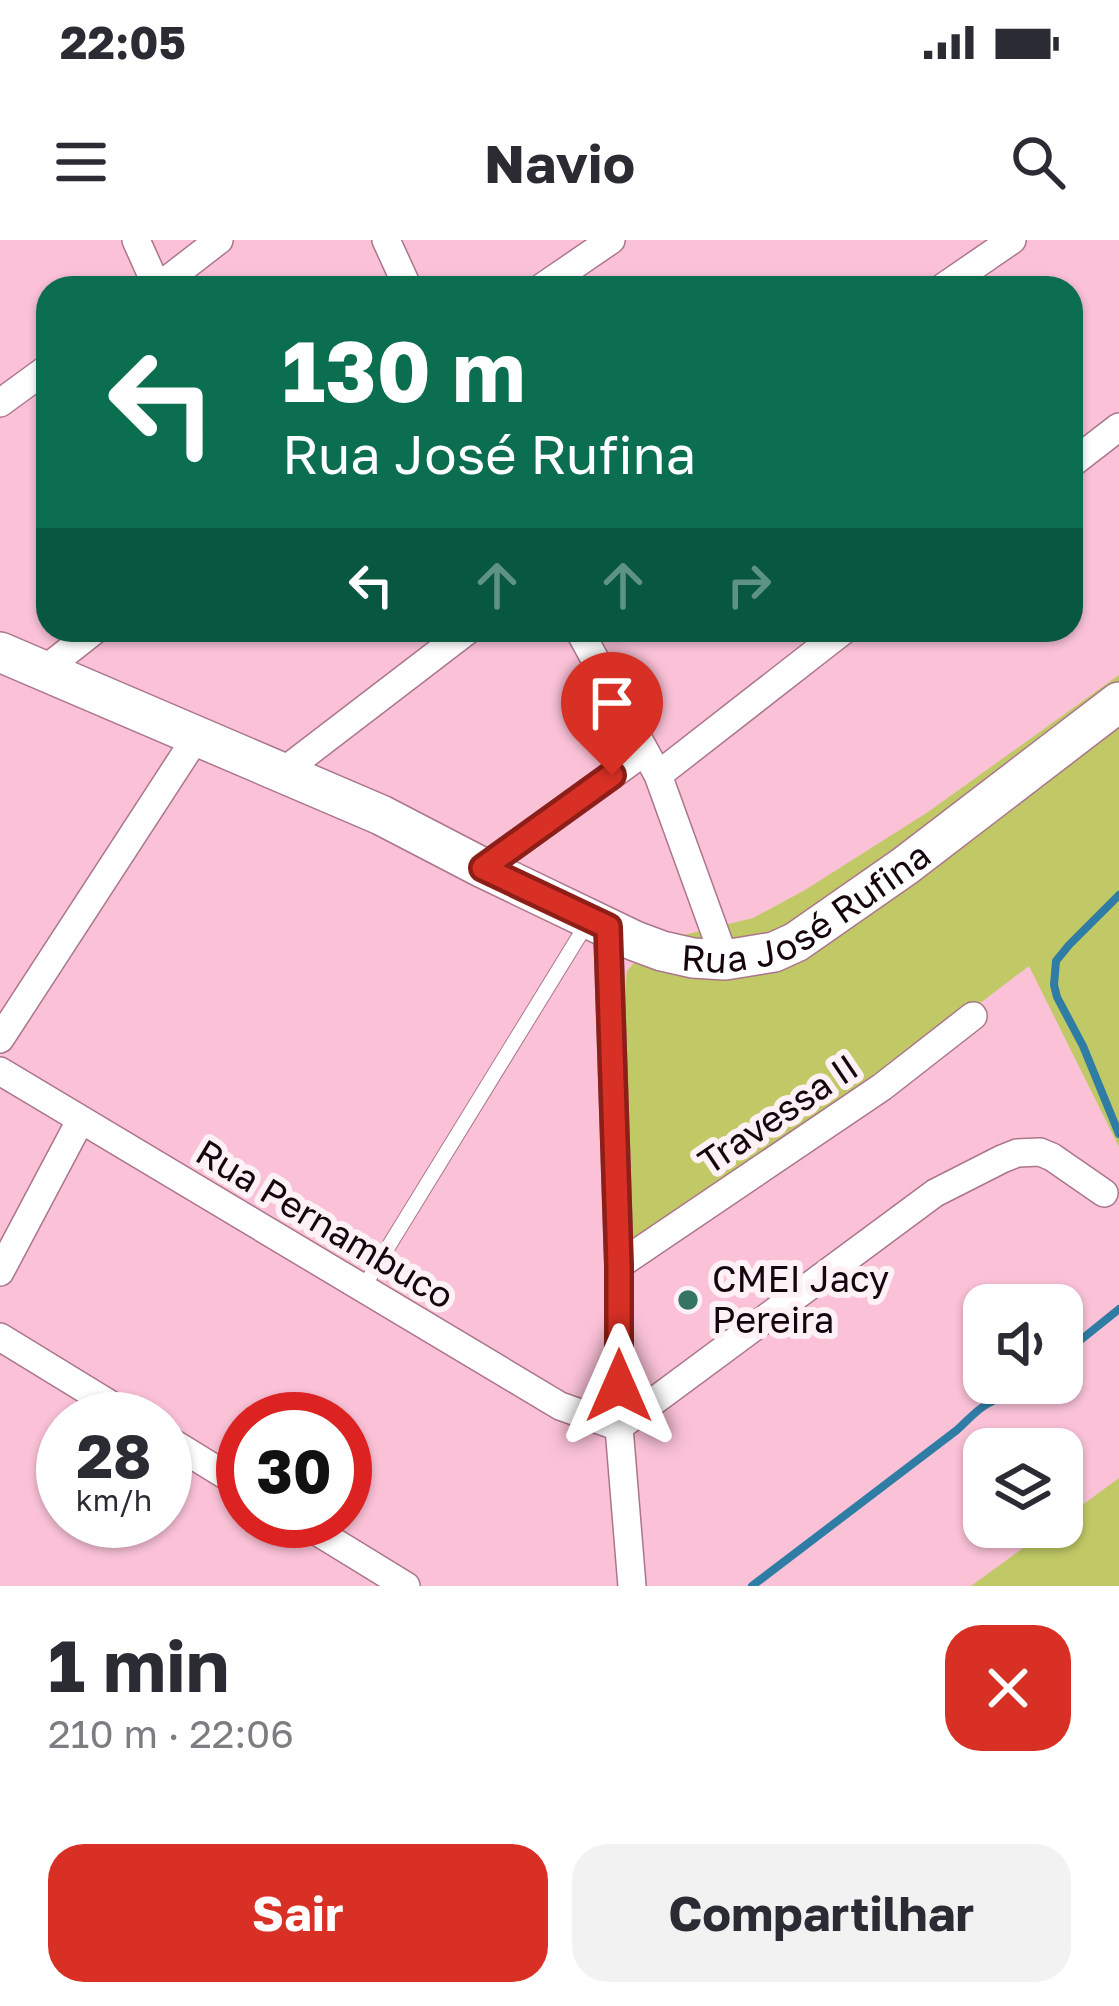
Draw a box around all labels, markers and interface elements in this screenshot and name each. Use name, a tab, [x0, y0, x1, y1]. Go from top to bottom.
text: 22:05	[60, 15, 186, 69]
icon: menu	[48, 129, 114, 195]
icon: search	[1005, 129, 1071, 195]
text: Navio	[484, 130, 635, 195]
text: 130 m	[282, 320, 526, 420]
icon: left	[84, 324, 240, 480]
text: Rua José Rufina	[282, 421, 696, 486]
icon: left	[338, 552, 404, 618]
icon: ahead	[464, 552, 530, 618]
icon: ahead	[590, 552, 656, 618]
icon: right	[716, 552, 782, 618]
pin	[561, 652, 663, 775]
icon: arrive	[579, 670, 645, 736]
street label: Rua José Rufina	[680, 833, 938, 981]
street label: Travessa II	[690, 1045, 866, 1183]
street label: Rua Pernambuco	[189, 1130, 462, 1317]
place label: CMEI Jacy Pereira	[712, 1257, 889, 1341]
map controls	[963, 1284, 1083, 1548]
button: sound	[963, 1284, 1083, 1404]
marker: CMEI Jacy Pereira	[675, 1287, 701, 1313]
position arrow	[556, 1323, 682, 1449]
speed limit sign: 30	[216, 1392, 372, 1548]
text: 28	[76, 1419, 151, 1491]
button: layers	[963, 1428, 1083, 1548]
text: km/h	[76, 1482, 152, 1518]
text: 1 min	[48, 1621, 229, 1708]
button: close	[945, 1625, 1071, 1751]
text: 210 m · 22:06	[48, 1710, 294, 1757]
button: Sair	[48, 1844, 548, 1982]
button: Compartilhar	[572, 1844, 1071, 1982]

